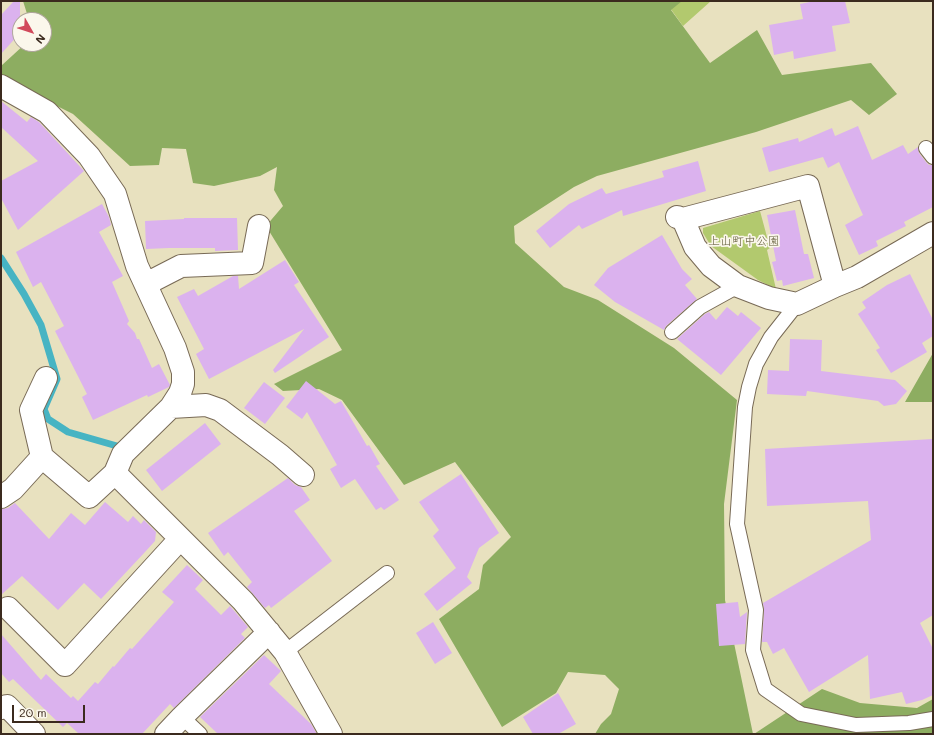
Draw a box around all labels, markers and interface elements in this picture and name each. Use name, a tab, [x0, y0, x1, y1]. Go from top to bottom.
north arrow	[12, 12, 52, 52]
text: N	[32, 31, 49, 47]
park label: 上山町中公園	[708, 234, 780, 248]
scale bar	[14, 697, 87, 723]
text: 20 m	[19, 704, 47, 720]

